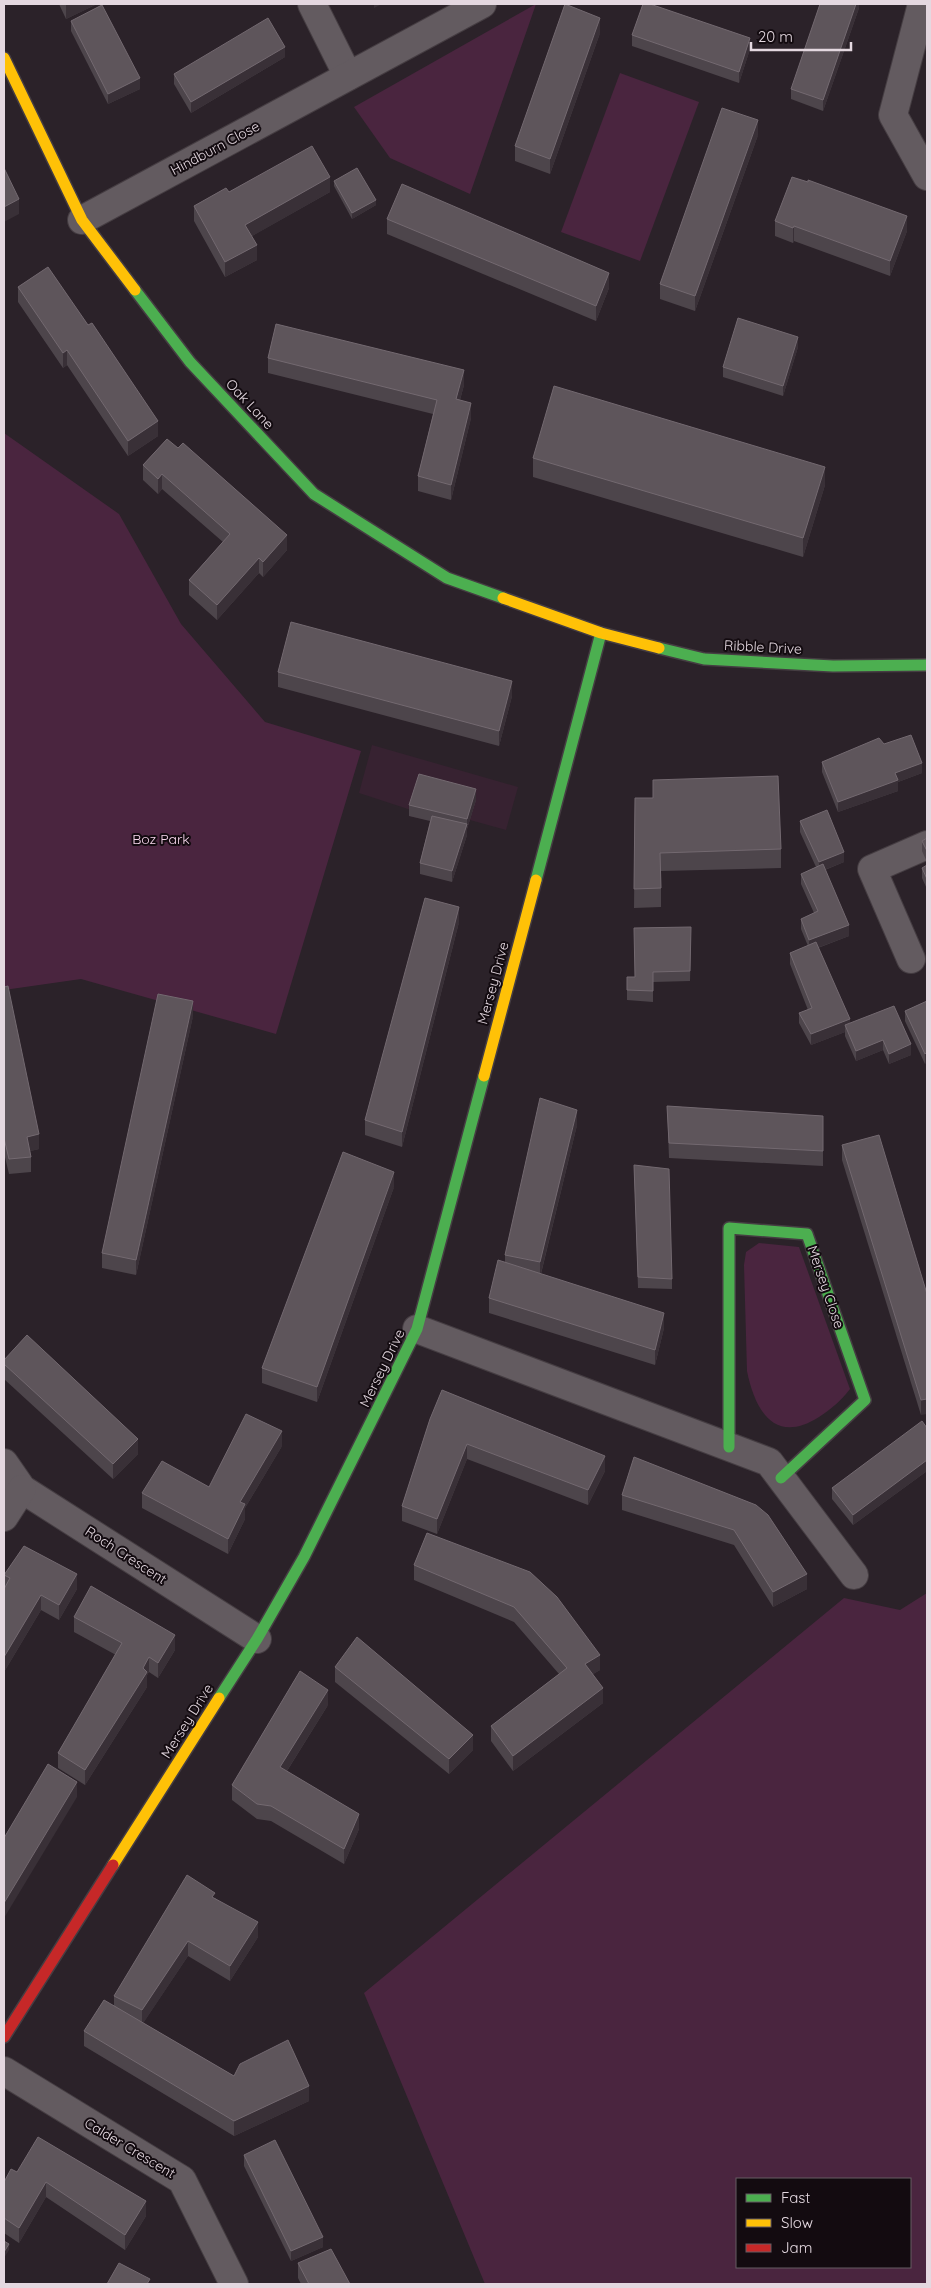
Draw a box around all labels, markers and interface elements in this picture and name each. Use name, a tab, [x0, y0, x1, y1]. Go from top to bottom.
scale bar	[751, 20, 851, 52]
text: 20 m	[758, 27, 793, 46]
street label: Hindburn Close	[167, 117, 263, 179]
street label: Oak Lane	[222, 375, 278, 433]
street label: Ribble Drive	[724, 636, 802, 658]
park label: Boz Park	[132, 830, 190, 848]
street label: Mersey Drive	[473, 940, 513, 1026]
street label: Mersey Close	[803, 1243, 849, 1331]
street label: Mersey Drive	[355, 1326, 409, 1410]
street label: Roch Crescent	[82, 1522, 170, 1588]
street label: Mersey Drive	[157, 1680, 217, 1762]
street label: Calder Crescent	[81, 2114, 179, 2182]
legend	[736, 2178, 911, 2268]
text: Fast	[781, 2188, 810, 2207]
text: Slow	[781, 2213, 813, 2232]
text: Jam	[781, 2238, 812, 2257]

